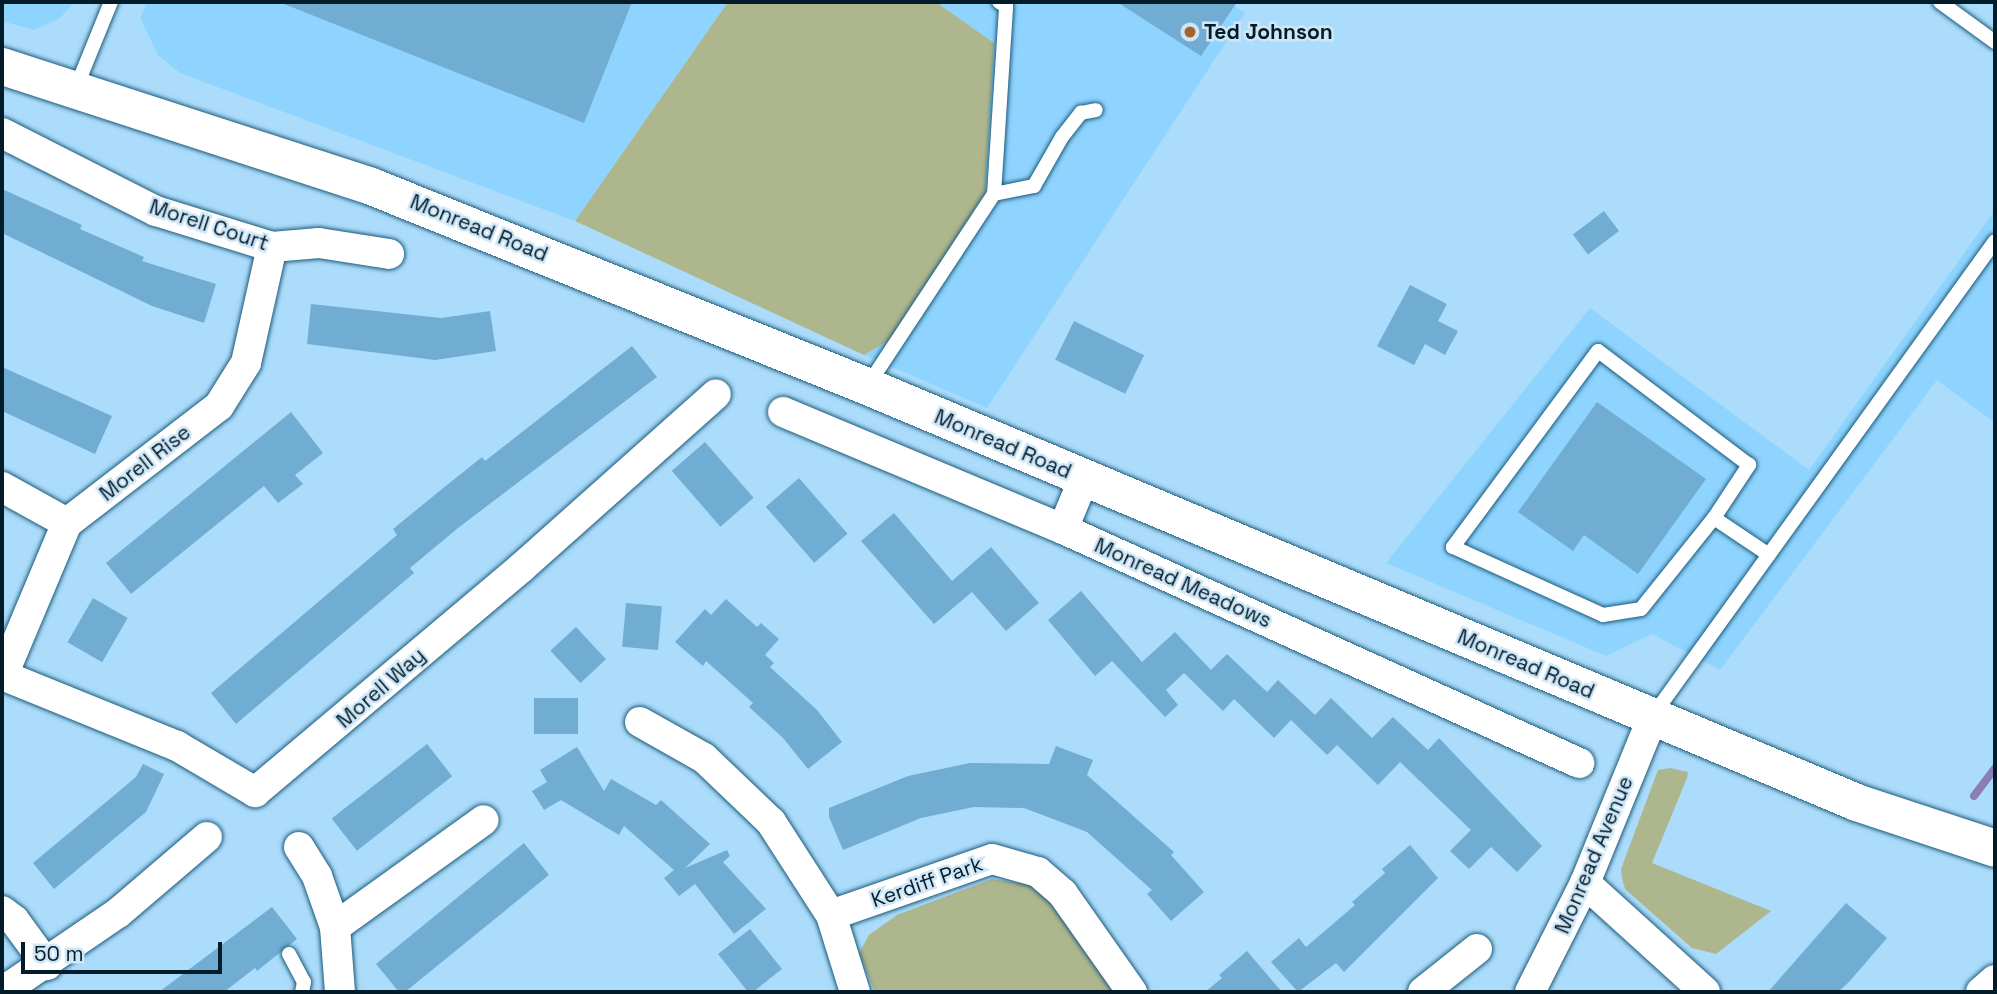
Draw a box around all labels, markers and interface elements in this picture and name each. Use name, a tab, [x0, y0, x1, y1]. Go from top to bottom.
place label: Ted Johnson	[1204, 19, 1333, 45]
marker: Ted Johnson	[1182, 24, 1198, 40]
street label: Monread Road	[406, 189, 552, 267]
street label: Morell Court	[146, 194, 272, 256]
street label: Monread Road	[931, 404, 1075, 484]
street label: Morell Rise	[94, 420, 196, 506]
street label: Monread Meadows	[1091, 533, 1275, 633]
street label: Monread Road	[1454, 624, 1598, 704]
street label: Morell Way	[331, 643, 431, 733]
street label: Monread Avenue	[1549, 772, 1639, 938]
street label: Kerdiff Park	[868, 851, 986, 913]
scale bar	[24, 928, 226, 972]
text: 50 m	[34, 940, 84, 967]

